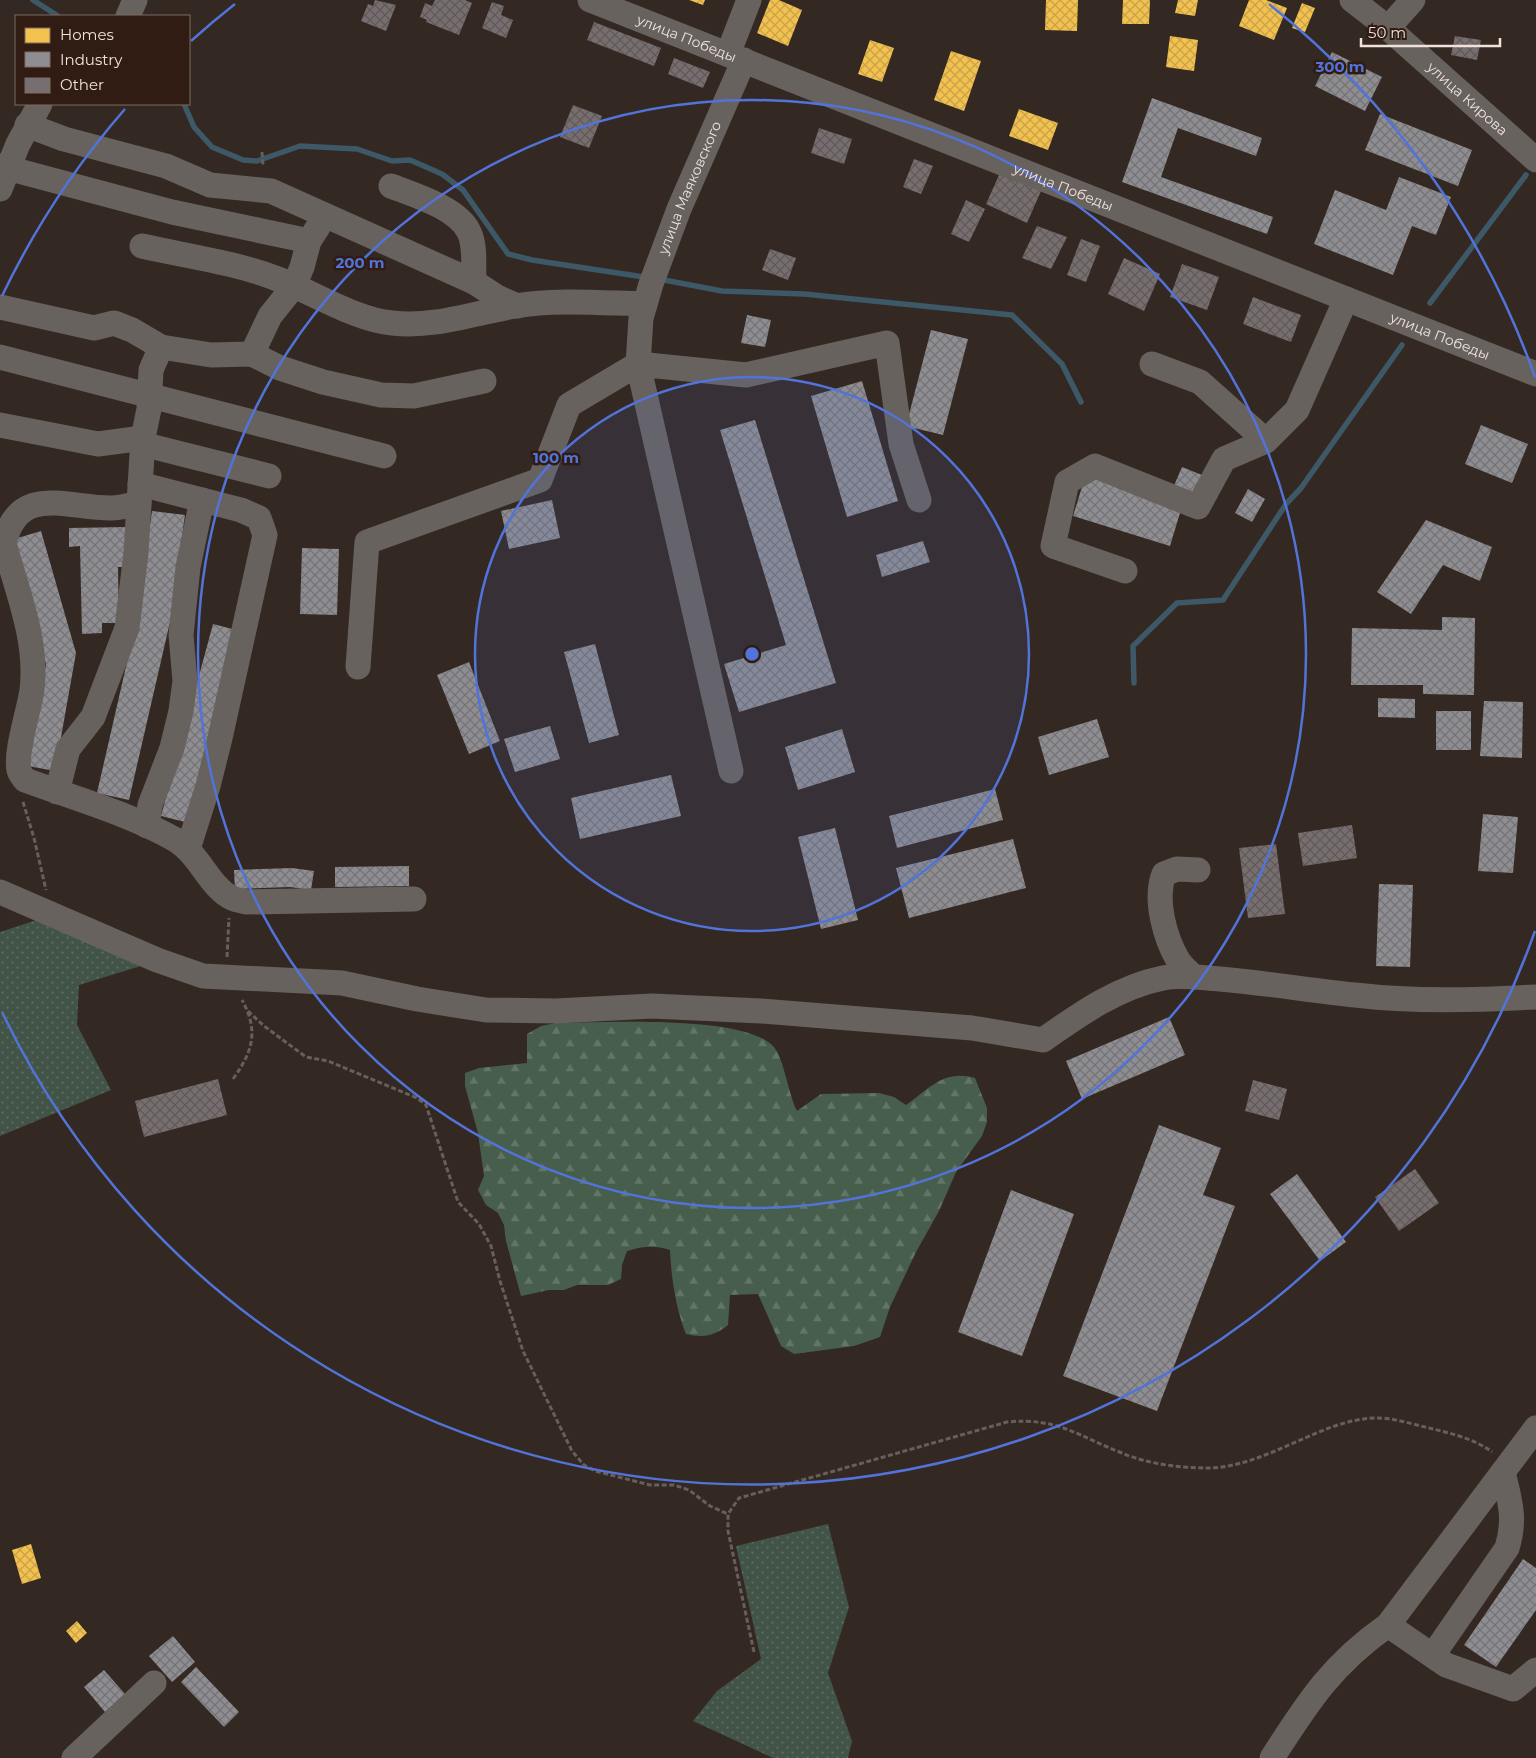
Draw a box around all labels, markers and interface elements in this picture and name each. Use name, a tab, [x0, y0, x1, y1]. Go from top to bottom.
street label: улица Победы	[633, 10, 739, 66]
legend	[15, 15, 190, 105]
scale bar	[1361, 15, 1500, 47]
text: 50 m	[1368, 23, 1406, 42]
text: Homes	[60, 25, 114, 44]
text: Industry	[60, 50, 123, 69]
text: 300 m	[1314, 57, 1365, 76]
street label: улица Кирова	[1423, 57, 1511, 139]
text: Other	[60, 75, 104, 94]
street label: улица Маяковского	[654, 118, 725, 258]
street label: улица Победы	[1010, 159, 1116, 215]
text: 200 m	[335, 253, 385, 272]
street label: улица Победы	[1387, 308, 1492, 364]
text: 100 m	[533, 448, 579, 467]
centre of rings	[743, 645, 761, 663]

